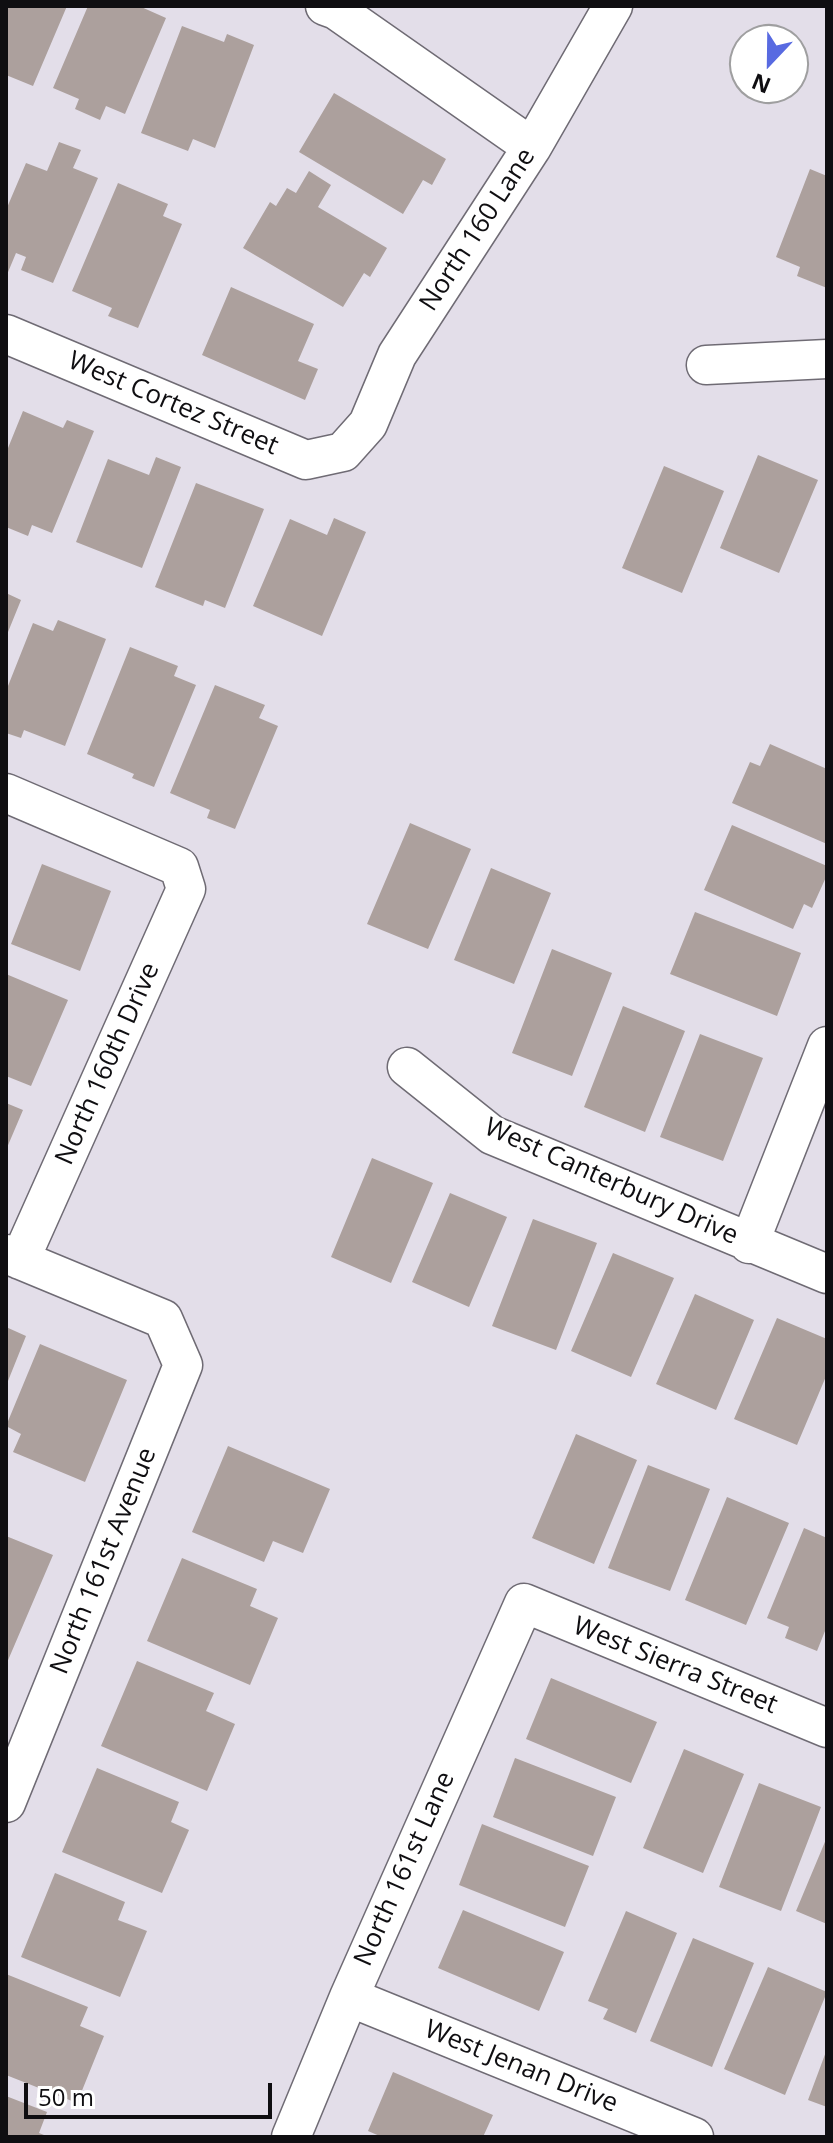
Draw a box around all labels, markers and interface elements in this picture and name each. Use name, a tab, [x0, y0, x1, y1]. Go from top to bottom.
north arrow	[729, 24, 809, 104]
text: N	[747, 67, 775, 102]
street label: North 160 Lane	[414, 143, 542, 317]
street label: West Cortez Street	[63, 346, 283, 462]
street label: North 160th Drive	[49, 958, 167, 1170]
street label: West Canterbury Drive	[479, 1112, 743, 1252]
street label: North 161st Avenue	[44, 1443, 164, 1679]
street label: West Sierra Street	[568, 1611, 782, 1721]
street label: North 161st Lane	[348, 1767, 462, 1971]
street label: West Jenan Drive	[420, 2014, 622, 2120]
scale bar	[28, 2067, 276, 2117]
text: 50 m	[38, 2080, 94, 2113]

